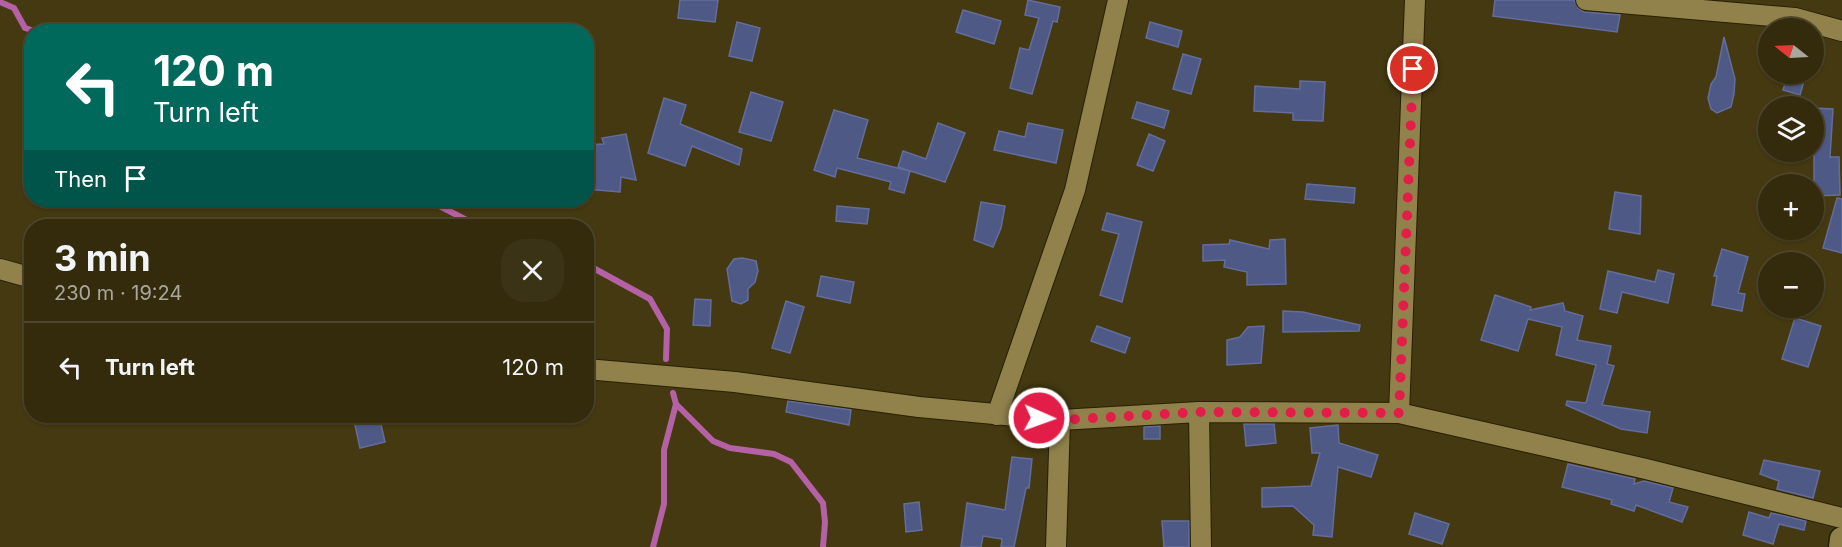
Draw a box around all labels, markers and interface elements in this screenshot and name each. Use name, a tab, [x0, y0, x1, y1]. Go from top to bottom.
north arrow	[1758, 18, 1824, 84]
map controls	[1758, 18, 1824, 318]
pin	[1387, 43, 1438, 94]
text: 120 m	[153, 45, 274, 96]
icon: left	[54, 48, 132, 126]
icon: arrive	[1396, 52, 1429, 85]
text: Turn left	[153, 96, 259, 129]
button: layers	[1758, 96, 1824, 162]
icon: arrive	[119, 162, 152, 195]
text: Then	[54, 166, 107, 192]
button: +	[1758, 174, 1824, 240]
text: 3 min	[54, 236, 151, 280]
button: close	[501, 239, 564, 302]
button: −	[1758, 252, 1824, 318]
text: 230 m · 19:24	[54, 281, 182, 305]
icon: left	[54, 351, 87, 384]
text: Turn left	[105, 354, 195, 380]
text: 120 m	[502, 354, 564, 380]
position arrow	[1007, 386, 1071, 450]

